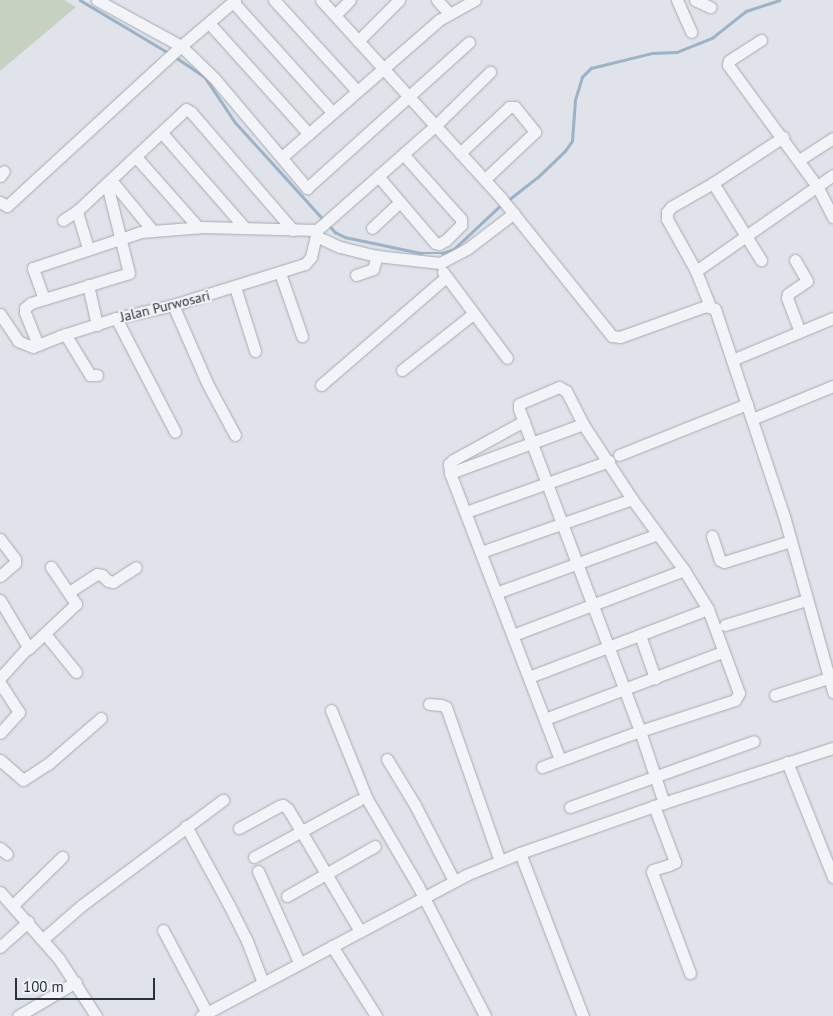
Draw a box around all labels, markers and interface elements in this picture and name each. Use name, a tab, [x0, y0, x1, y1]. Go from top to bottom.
street label: Jalan Purwosari	[118, 287, 212, 325]
scale bar	[18, 968, 158, 1000]
text: 100 m	[23, 977, 64, 996]

